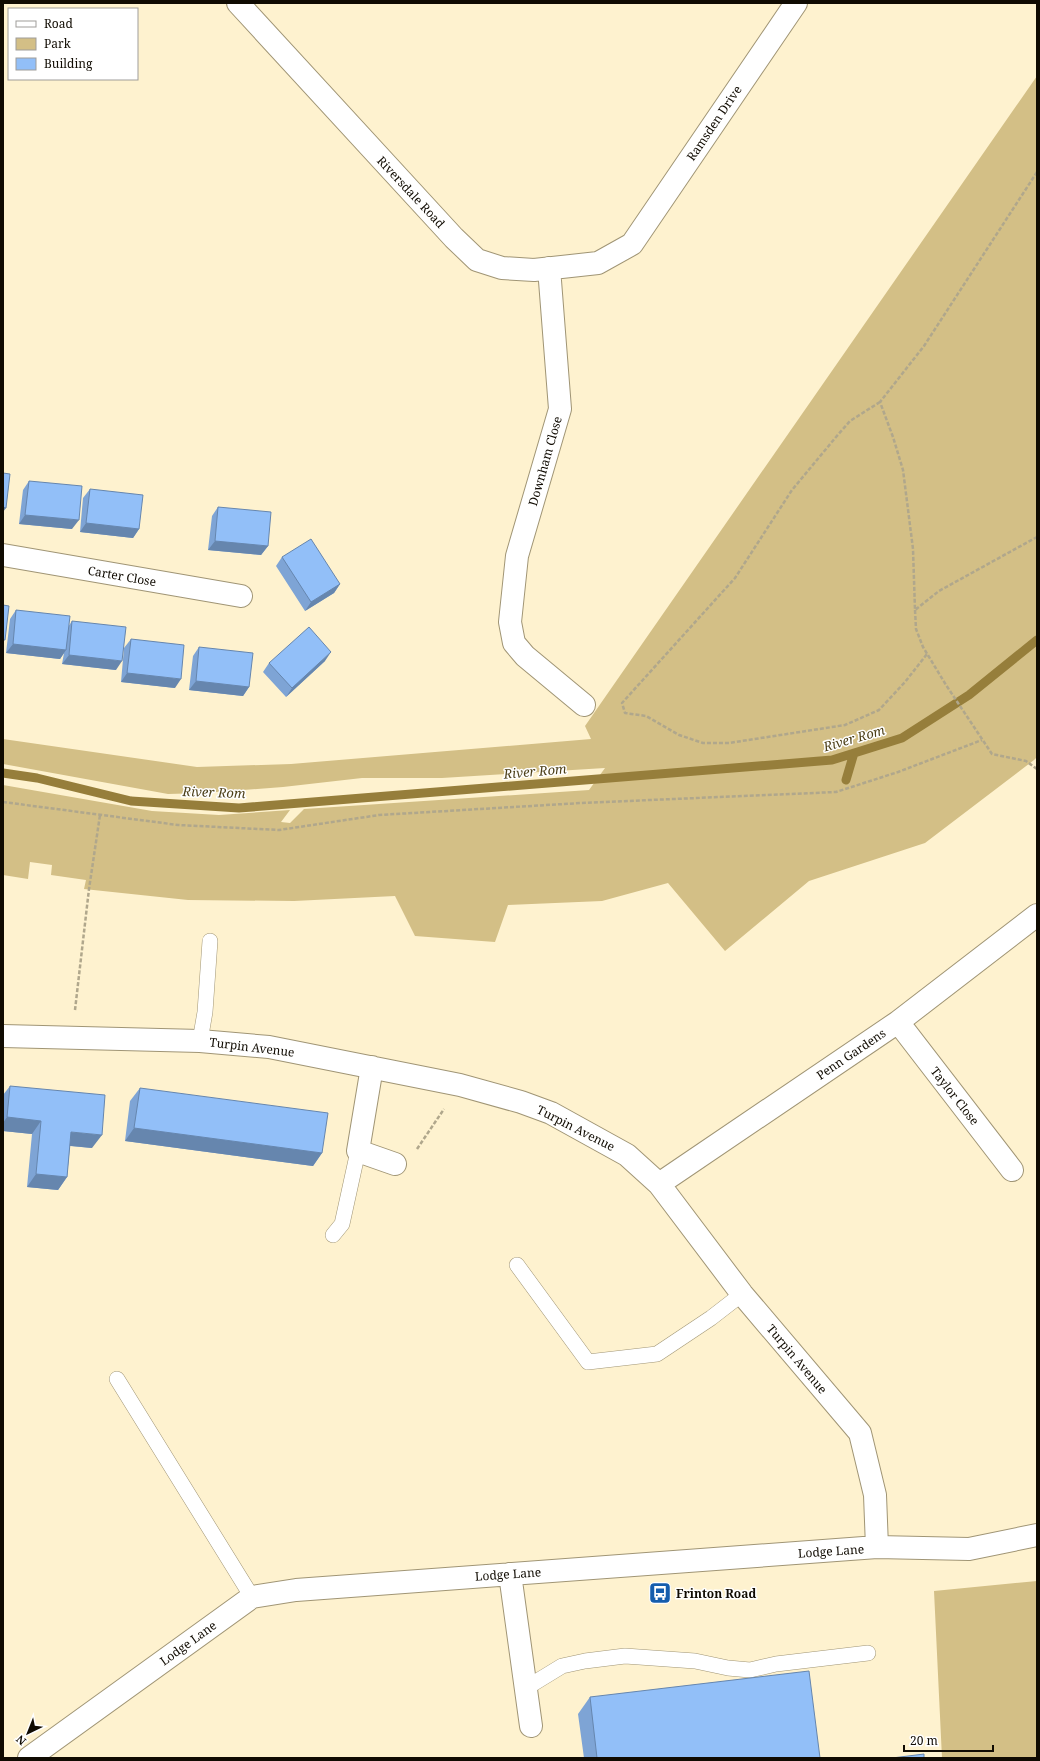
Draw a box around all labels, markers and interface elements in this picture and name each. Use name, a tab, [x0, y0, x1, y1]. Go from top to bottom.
legend	[8, 8, 138, 80]
text: Road	[44, 15, 74, 32]
text: Park	[44, 35, 72, 52]
text: Building	[44, 55, 93, 72]
street label: Ramsden Drive	[682, 82, 746, 164]
street label: Riversdale Road	[373, 152, 449, 232]
street label: Downham Close	[524, 414, 566, 508]
street label: Carter Close	[87, 562, 157, 590]
water label: River Rom	[820, 721, 887, 756]
water label: River Rom	[502, 759, 568, 783]
water label: River Rom	[181, 782, 246, 802]
street label: Penn Gardens	[813, 1025, 889, 1083]
street label: Turpin Avenue	[208, 1033, 296, 1061]
street label: Taylor Close	[927, 1063, 983, 1129]
street label: Turpin Avenue	[534, 1101, 618, 1155]
street label: Turpin Avenue	[763, 1321, 831, 1397]
street label: Lodge Lane	[797, 1540, 865, 1562]
street label: Lodge Lane	[474, 1563, 542, 1585]
bus stop icon: Frinton Road	[647, 1580, 673, 1606]
place label: Frinton Road	[676, 1585, 756, 1602]
street label: Lodge Lane	[156, 1617, 220, 1669]
north arrow	[8, 1713, 48, 1753]
scale bar	[904, 1727, 993, 1753]
text: N	[12, 1732, 29, 1749]
text: 20 m	[910, 1732, 938, 1749]

